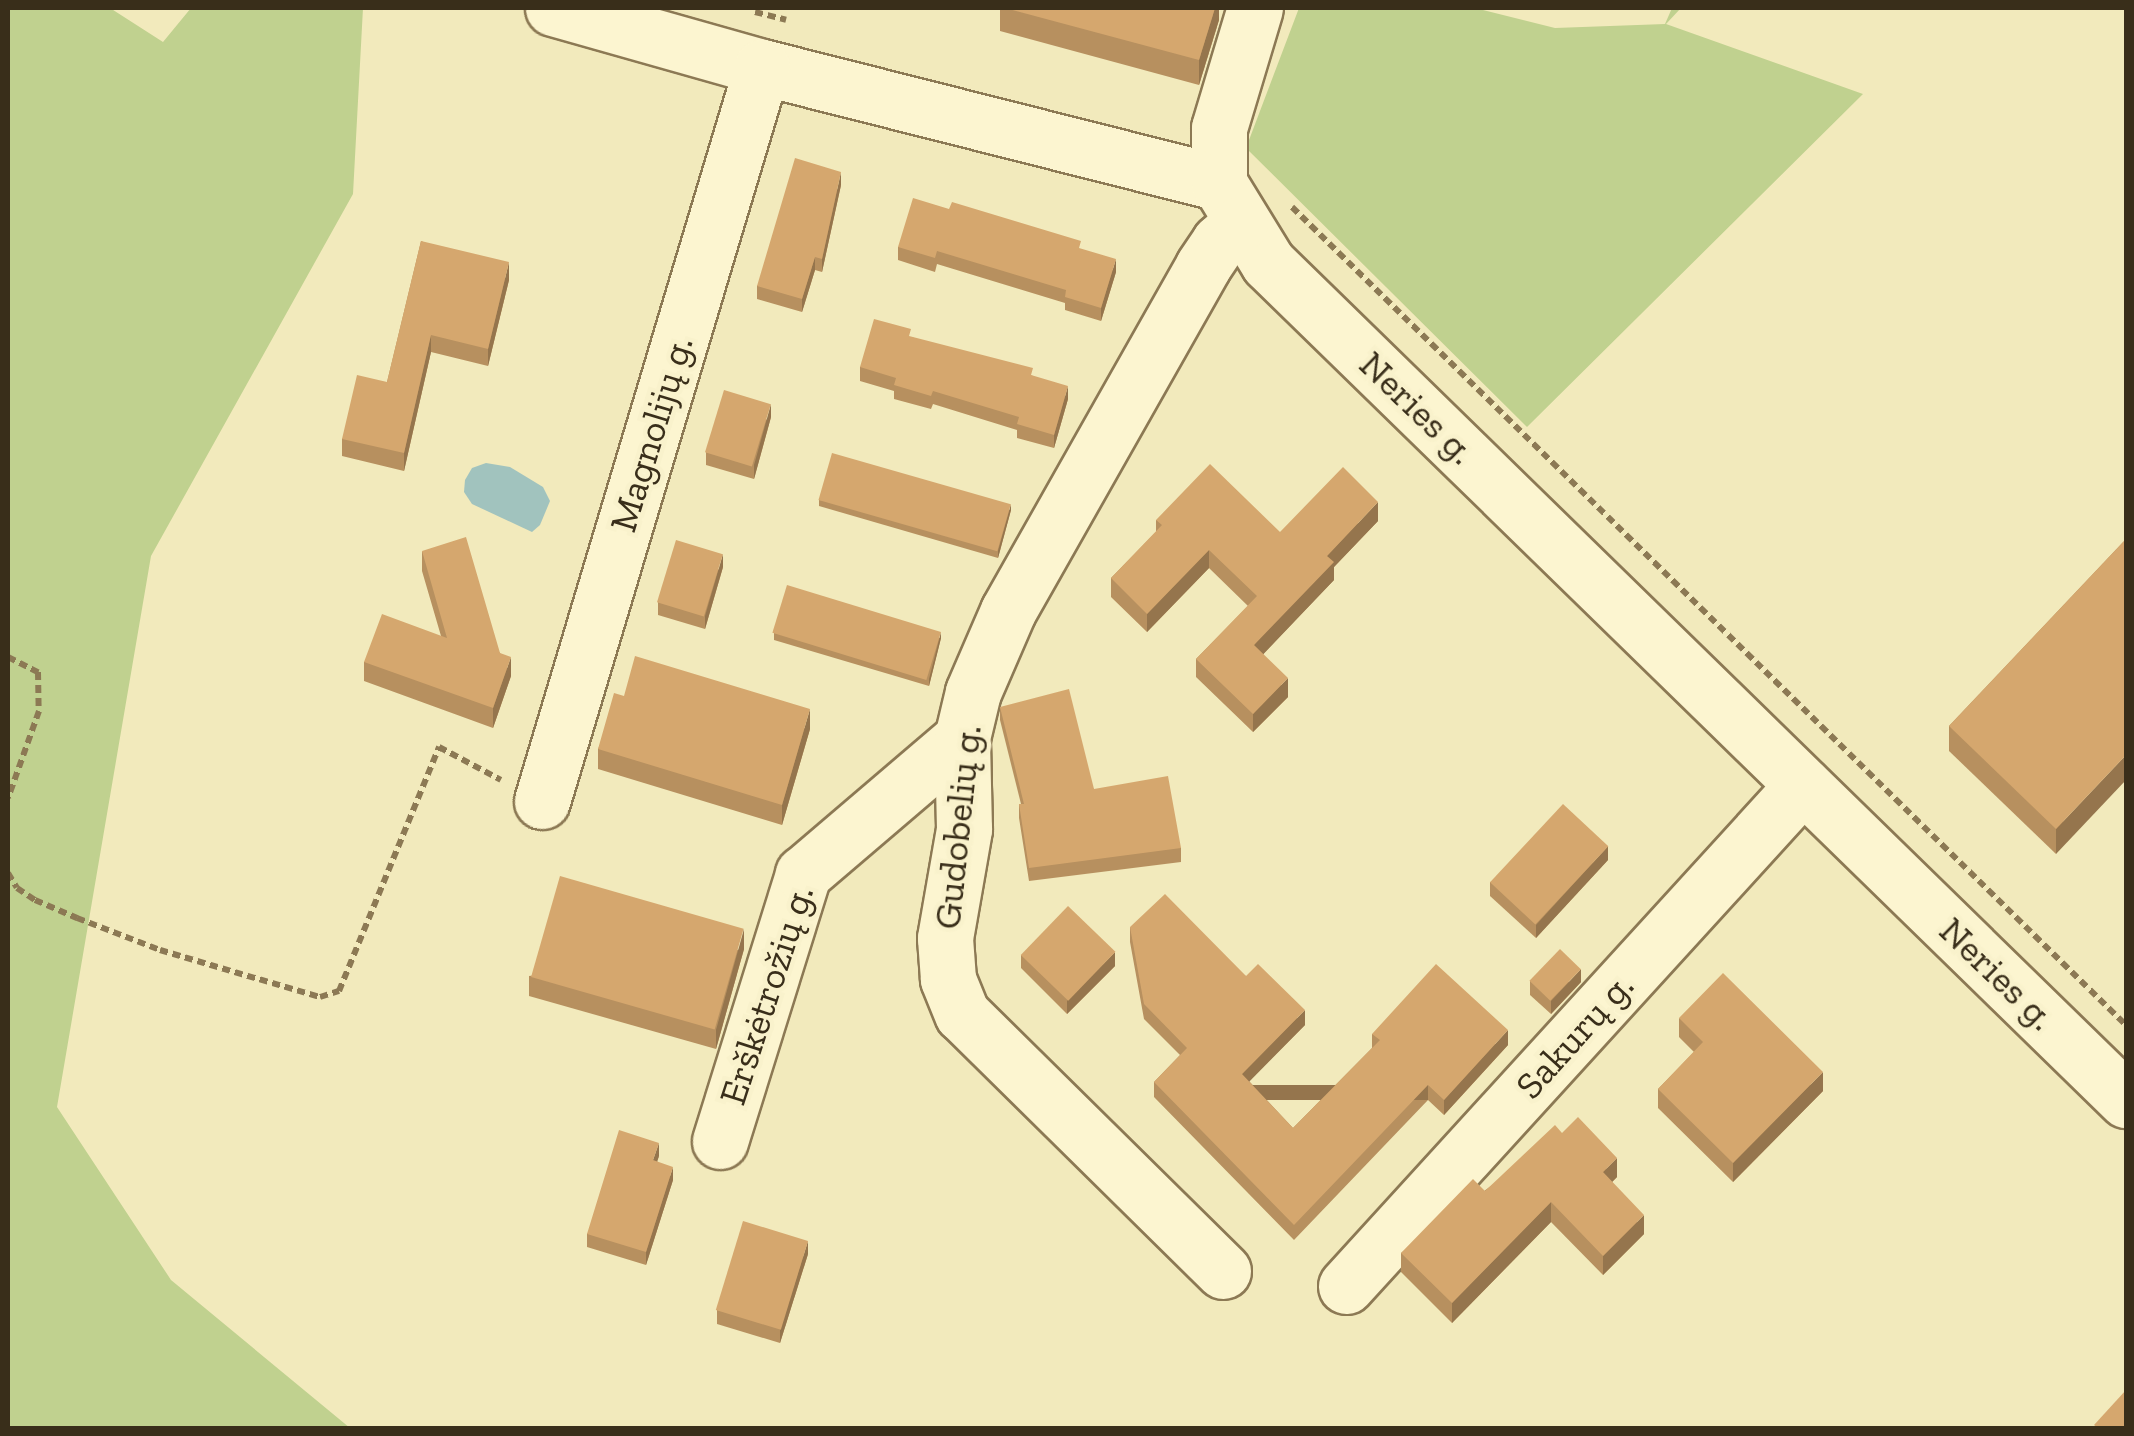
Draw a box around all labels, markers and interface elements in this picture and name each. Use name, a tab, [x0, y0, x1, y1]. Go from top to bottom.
street label: Magnolijų g.	[601, 331, 703, 537]
street label: Neries g.	[1350, 342, 1484, 474]
street label: Gudobelių g.	[925, 723, 991, 931]
street label: Erškėtrožių g.	[710, 880, 824, 1110]
street label: Neries g.	[1930, 908, 2064, 1040]
street label: Sakurų g.	[1507, 964, 1643, 1108]

